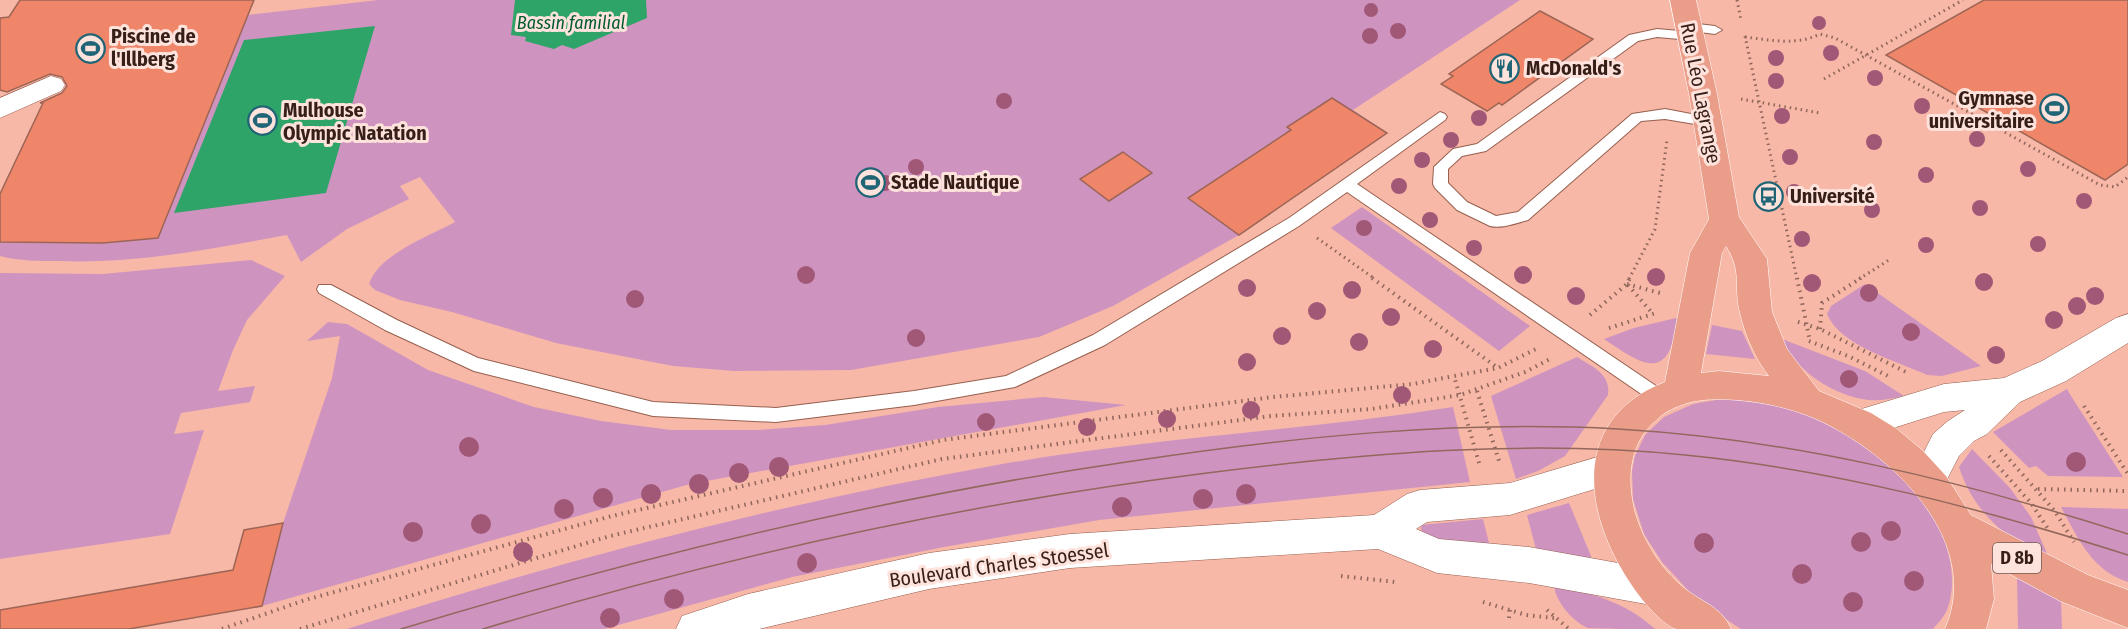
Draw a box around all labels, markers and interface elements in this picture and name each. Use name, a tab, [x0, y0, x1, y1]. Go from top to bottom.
water label: Bassin familial	[517, 12, 625, 34]
street label: Rue Léo Lagrange	[1676, 21, 1726, 165]
place label: Piscine de l'Illberg	[111, 24, 196, 71]
sports icon: Piscine de l'Illberg	[74, 32, 106, 64]
restaurant icon: McDonald's	[1489, 52, 1521, 84]
place label: McDonald's	[1526, 56, 1621, 80]
place label: Gymnase universitaire	[1929, 86, 2034, 133]
sports icon: Gymnase universitaire	[2039, 93, 2071, 125]
place label: Mulhouse Olympic Natation	[283, 98, 427, 145]
sports icon: Mulhouse Olympic Natation	[246, 105, 278, 137]
sports icon: Stade Nautique	[854, 166, 886, 198]
place label: Stade Nautique	[891, 170, 1019, 194]
bus stop icon: Université	[1753, 180, 1785, 212]
place label: Université	[1790, 184, 1875, 208]
street label: Boulevard Charles Stoessel	[888, 538, 1110, 592]
road number: D 8b	[1993, 543, 2041, 573]

